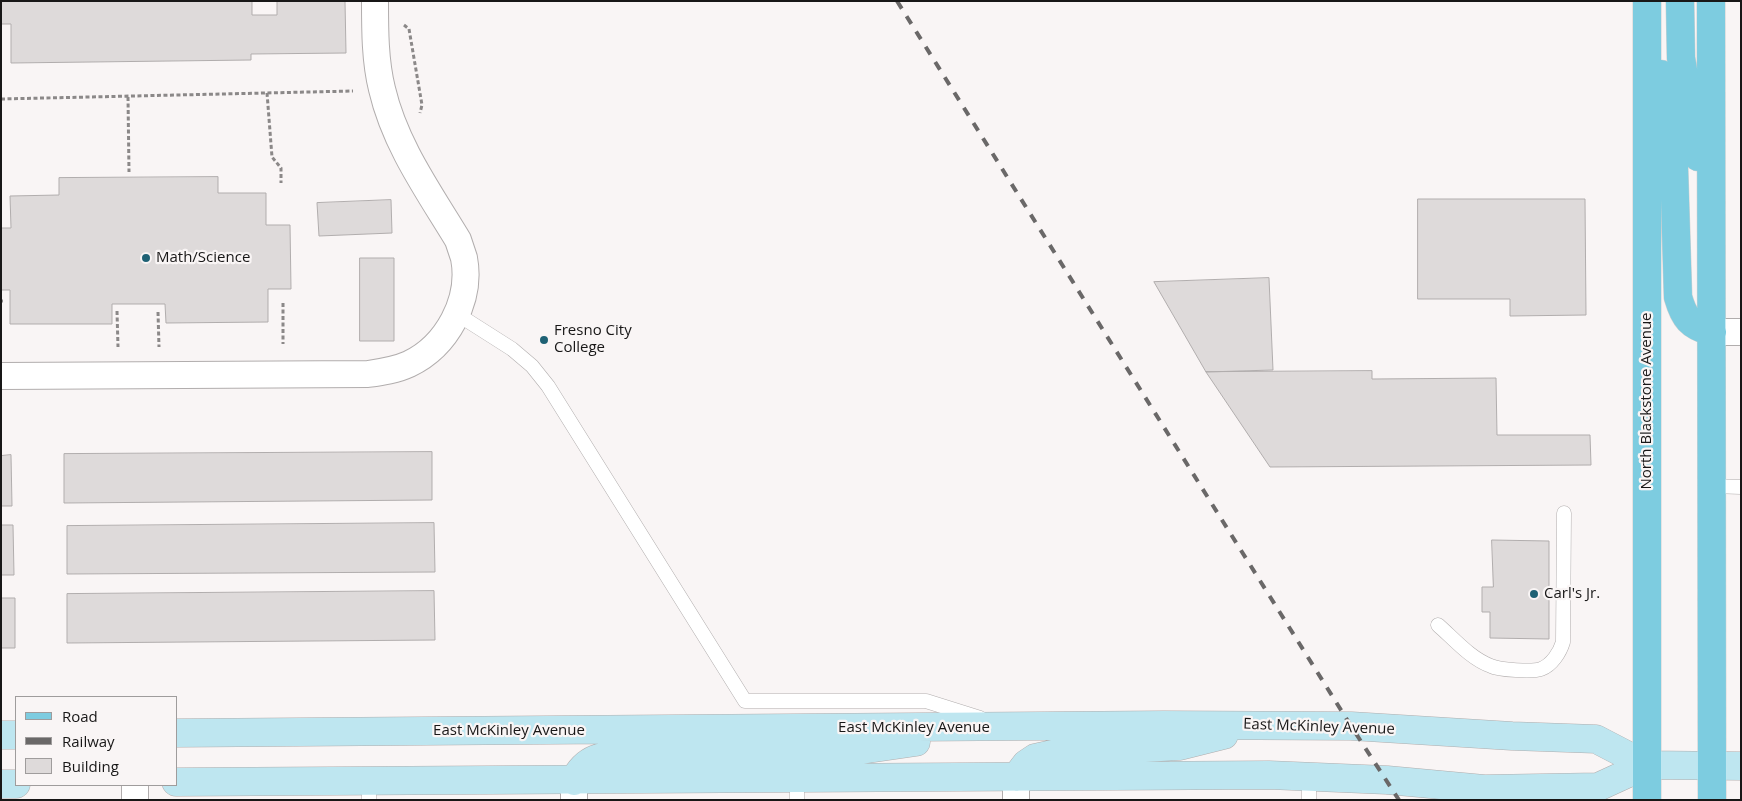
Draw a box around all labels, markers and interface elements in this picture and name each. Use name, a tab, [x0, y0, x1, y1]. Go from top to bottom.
place label: Math/Science	[156, 249, 250, 267]
marker: Math/Science	[140, 252, 152, 264]
street label: North Blackstone Avenue	[1638, 312, 1656, 490]
place label: Fresno City College	[554, 322, 632, 357]
marker: Fresno City College	[538, 334, 550, 346]
place label: Carl's Jr.	[1544, 585, 1600, 603]
marker: Carl's Jr.	[1528, 588, 1540, 600]
legend	[15, 696, 178, 786]
text: Road	[62, 706, 98, 726]
street label: East McKinley Avenue	[1243, 715, 1395, 739]
street label: East McKinley Avenue	[838, 719, 990, 737]
street label: East McKinley Avenue	[433, 722, 585, 740]
text: Railway	[62, 731, 115, 751]
text: Building	[62, 756, 119, 776]

